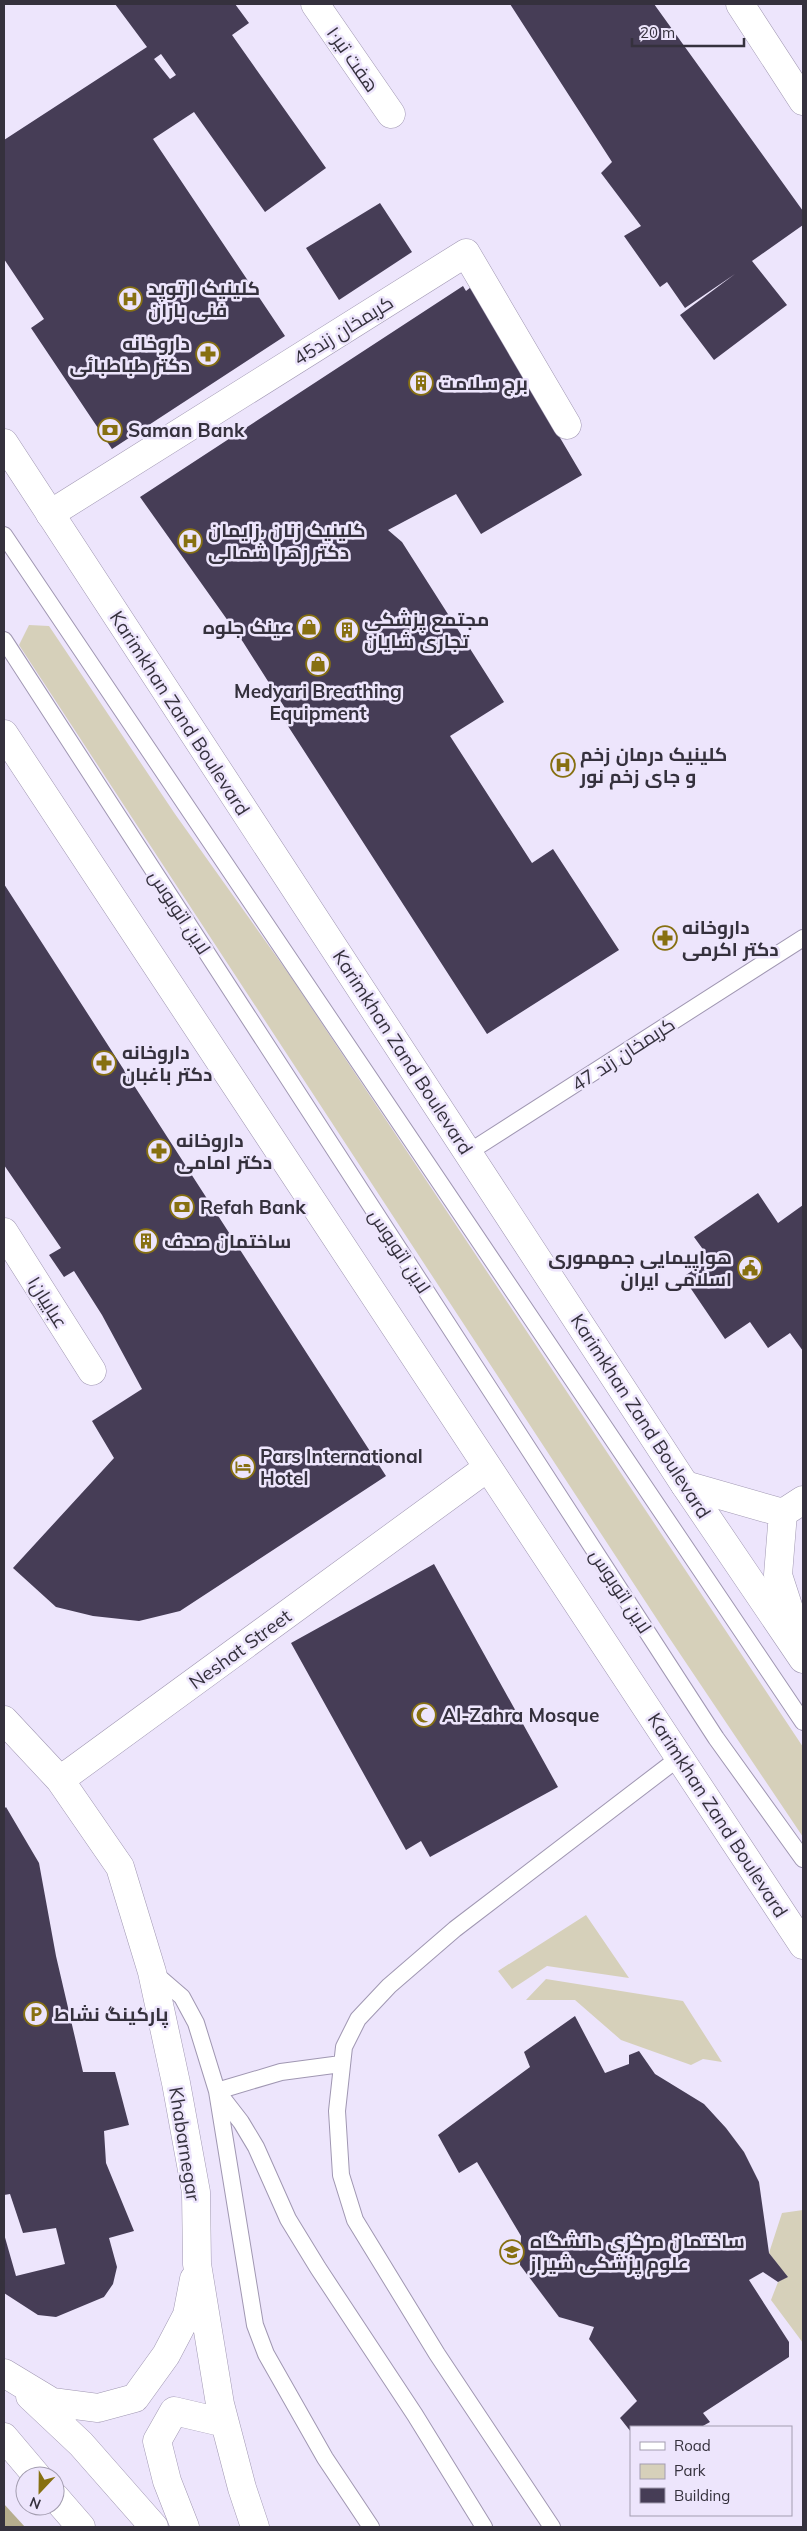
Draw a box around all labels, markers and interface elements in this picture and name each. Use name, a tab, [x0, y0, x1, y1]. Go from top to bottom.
scale bar	[632, 15, 744, 47]
street label: ۱۰هفت تیر	[322, 22, 384, 96]
text: 20 m	[640, 23, 675, 42]
place label: کلینیک ارتوپد فنی باران	[148, 276, 260, 322]
hospital icon: کلینیک ارتوپد فنی باران	[117, 286, 143, 312]
street label: کریمخان زند45	[289, 290, 397, 370]
place label: داروخانه دکتر طباطبائی	[70, 331, 190, 377]
pharmacy icon: داروخانه دکتر طباطبائی	[195, 341, 221, 367]
building icon: برج سلامت	[408, 370, 434, 396]
place label: برج سلامت	[438, 371, 528, 397]
bank icon: Saman Bank	[97, 417, 123, 443]
place label: Saman Bank	[128, 418, 245, 442]
place label: کلینیک زنان ،زایمان دکتر زهرا شمالی	[208, 518, 366, 565]
hospital icon: کلینیک زنان ،زایمان دکتر زهرا شمالی	[177, 528, 203, 554]
street label: Karimkhan Zand Boulevard	[105, 606, 255, 820]
place label: مجتمع پزشکی تجاری شایان	[364, 607, 489, 653]
shop icon: عینک جلوه	[296, 614, 322, 640]
place label: عینک جلوه	[203, 615, 292, 639]
building icon: مجتمع پزشکی تجاری شایان	[334, 617, 360, 643]
shop icon: Medyari Breathing Equipment	[305, 651, 331, 677]
place label: Medyari Breathing Equipment	[234, 679, 402, 725]
place label: کلینیک درمان زخم و جای زخم نور	[579, 742, 727, 790]
hospital icon: کلینیک درمان زخم و جای زخم نور	[550, 752, 576, 778]
street label: لاین اتوبوس	[144, 865, 216, 959]
place label: داروخانه دکتر اکرمی	[682, 915, 779, 961]
pharmacy icon: داروخانه دکتر اکرمی	[652, 925, 678, 951]
street label: Karimkhan Zand Boulevard	[328, 945, 478, 1159]
street label: 47 کریمخان زند	[567, 1012, 679, 1096]
place label: داروخانه دکتر باغبان	[122, 1040, 213, 1086]
pharmacy icon: داروخانه دکتر باغبان	[91, 1050, 117, 1076]
place label: داروخانه دکتر امامی	[176, 1128, 272, 1174]
pharmacy icon: داروخانه دکتر امامی	[146, 1138, 172, 1164]
bank icon: Refah Bank	[169, 1194, 195, 1220]
place label: Refah Bank	[200, 1195, 306, 1219]
street label: لاین اتوبوس	[364, 1204, 436, 1298]
building icon: ساختمان صدف	[133, 1228, 159, 1254]
place label: ساختمان صدف	[164, 1229, 291, 1253]
place label: هواپیمایی جمهموری اسلامی ایران	[548, 1245, 732, 1291]
public building icon: هواپیمایی جمهموری اسلامی ایران	[737, 1255, 763, 1281]
street label: عباییان۱	[23, 1271, 73, 1333]
street label: Karimkhan Zand Boulevard	[566, 1309, 716, 1523]
place label: Pars International Hotel	[260, 1444, 423, 1490]
hotel icon: Pars International Hotel	[230, 1454, 256, 1480]
street label: لاین اتوبوس	[585, 1544, 657, 1638]
street label: Neshat Street	[184, 1604, 296, 1694]
mosque icon: Al-Zahra Mosque	[411, 1702, 437, 1728]
place label: Al-Zahra Mosque	[442, 1703, 599, 1727]
street label: Karimkhan Zand Boulevard	[643, 1708, 793, 1922]
parking icon: پارکینگ نشاط	[23, 2001, 49, 2027]
place label: پارکینگ نشاط	[54, 2002, 169, 2028]
street label: Khabarnegar	[164, 2085, 206, 2203]
place label: ساختمان مرکزی دانشگاه علوم پزشکی شیراز	[529, 2229, 745, 2277]
school or university icon: ساختمان مرکزی دانشگاه علوم پزشکی شیراز	[499, 2239, 525, 2265]
legend	[630, 2426, 792, 2516]
text: Road	[674, 2436, 711, 2455]
text: Park	[674, 2461, 706, 2480]
north arrow	[15, 2466, 65, 2516]
text: Building	[674, 2486, 730, 2505]
text: N	[27, 2493, 43, 2513]

